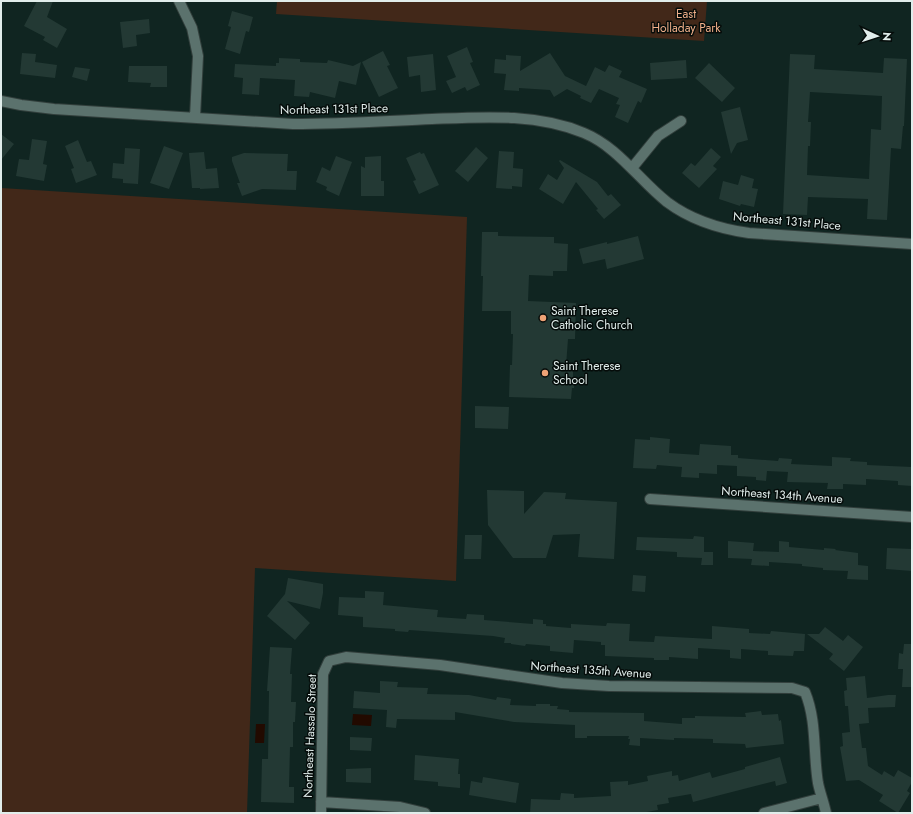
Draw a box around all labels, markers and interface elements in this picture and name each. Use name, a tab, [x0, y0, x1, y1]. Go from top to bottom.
park label: East Holladay Park	[651, 5, 721, 37]
north arrow	[857, 16, 897, 56]
text: N	[879, 32, 895, 41]
street label: Northeast 131st Place	[280, 99, 388, 119]
street label: Northeast 131st Place	[732, 207, 842, 235]
place label: Saint Therese Catholic Church	[551, 302, 633, 334]
marker: Saint Therese Catholic Church	[538, 313, 548, 323]
place label: Saint Therese School	[553, 357, 620, 389]
marker: Saint Therese School	[540, 368, 550, 378]
street label: Northeast 134th Avenue	[721, 482, 843, 508]
street label: Northeast 135th Avenue	[530, 657, 652, 683]
street label: Northeast Hassalo Street	[299, 674, 321, 798]

